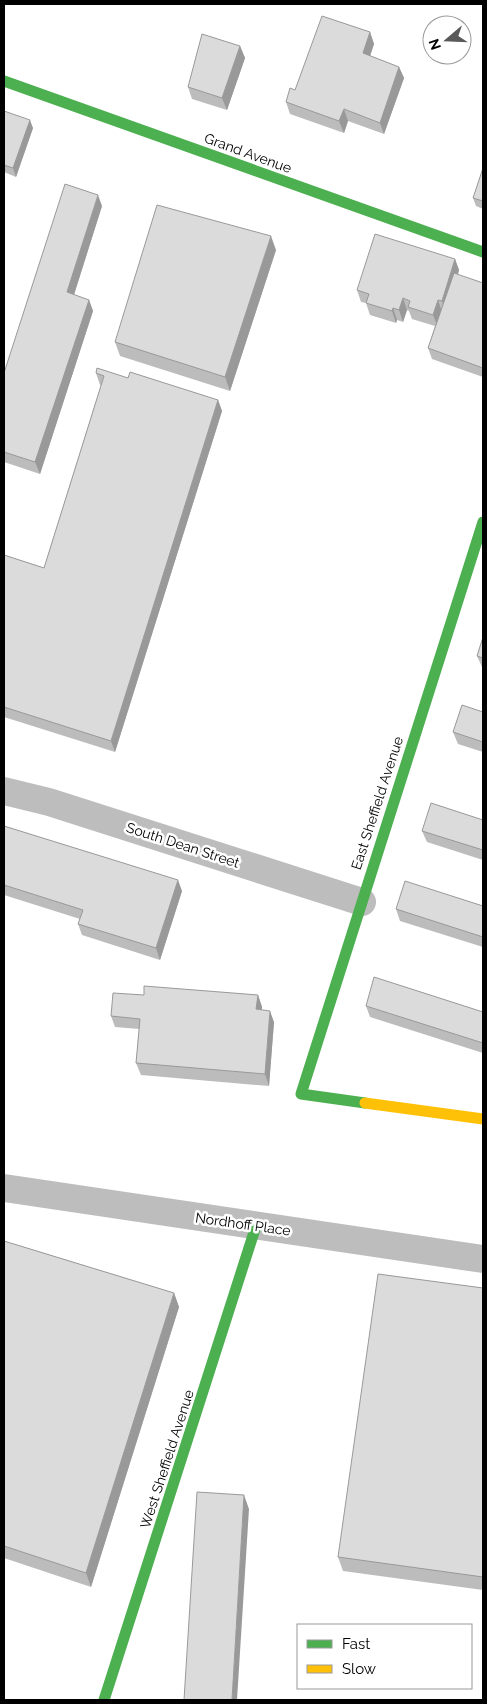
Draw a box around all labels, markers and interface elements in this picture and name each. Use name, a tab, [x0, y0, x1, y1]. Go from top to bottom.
north arrow	[422, 15, 472, 65]
text: N	[425, 37, 444, 52]
street label: Grand Avenue	[202, 130, 294, 176]
street label: East Sheffield Avenue	[348, 734, 406, 872]
street label: South Dean Street	[124, 819, 242, 871]
street label: Nordhoff Place	[194, 1209, 292, 1239]
street label: West Sheffield Avenue	[137, 1388, 197, 1530]
legend	[297, 1624, 472, 1689]
text: Fast	[342, 1635, 370, 1653]
text: Slow	[342, 1660, 376, 1678]

